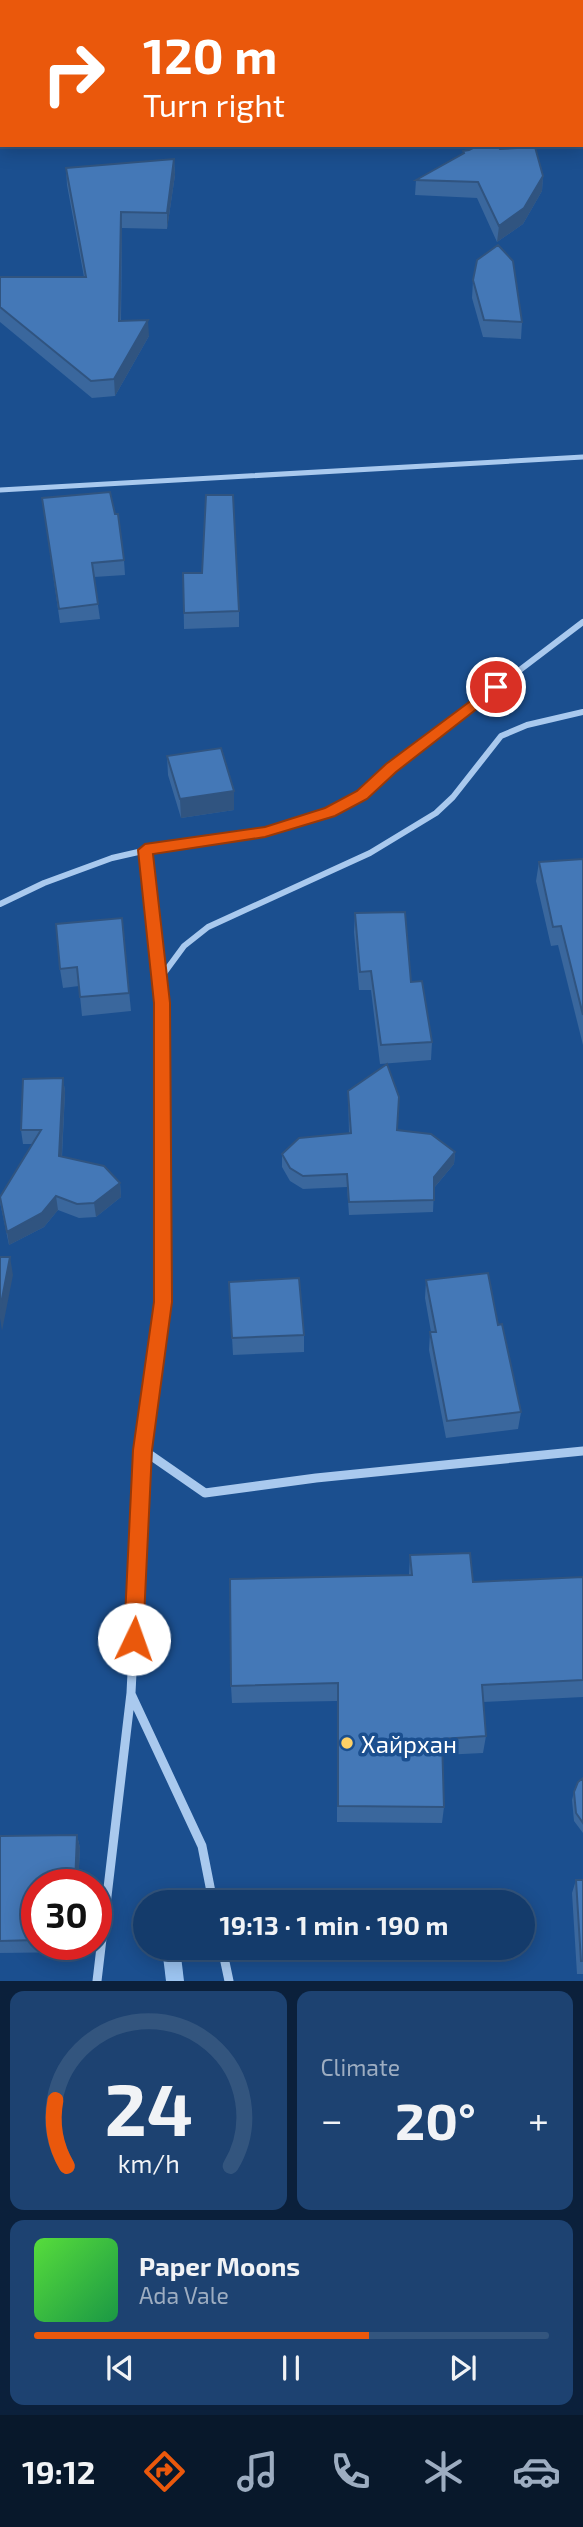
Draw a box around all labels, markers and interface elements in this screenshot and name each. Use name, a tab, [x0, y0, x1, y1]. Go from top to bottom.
text: 120 m	[143, 25, 277, 84]
icon: right	[28, 28, 119, 119]
text: Turn right	[143, 85, 285, 123]
pin	[466, 657, 526, 717]
icon: arrive	[477, 668, 515, 706]
position arrow	[97, 1602, 171, 1676]
place label: Хайрхан	[361, 1729, 457, 1758]
marker: Хайрхан	[339, 1735, 355, 1751]
speed limit sign: 30	[21, 1869, 112, 1960]
text: 19:13 · 1 min · 190 m	[220, 1909, 448, 1940]
text: Climate	[321, 2053, 400, 2081]
text: 24	[104, 2064, 193, 2152]
text: 20°	[395, 2088, 476, 2150]
text: −	[321, 2096, 343, 2142]
text: +	[528, 2096, 549, 2142]
text: km/h	[117, 2148, 179, 2178]
text: Paper Moons	[139, 2250, 300, 2281]
text: Ada Vale	[139, 2281, 229, 2309]
icon: previous	[101, 2349, 139, 2387]
icon: pause	[272, 2349, 310, 2387]
icon: next	[444, 2349, 482, 2387]
icon: directions	[140, 2447, 189, 2496]
icon: music	[233, 2447, 282, 2496]
icon: phone	[326, 2447, 375, 2496]
icon: climate	[419, 2447, 468, 2496]
icon: car	[512, 2447, 561, 2496]
text: 19:12	[22, 2452, 95, 2490]

